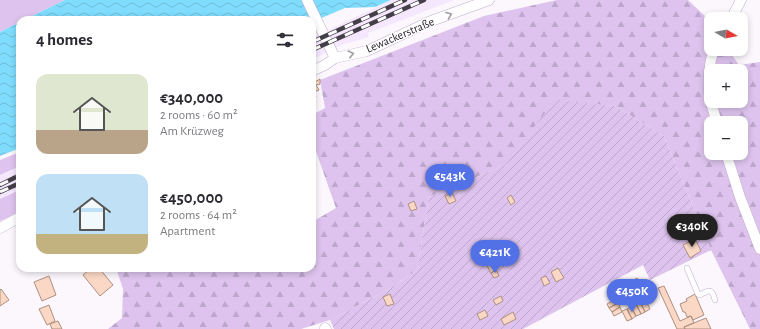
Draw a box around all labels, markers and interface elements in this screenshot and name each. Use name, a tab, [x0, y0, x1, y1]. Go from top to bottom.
one-way arrow	[446, 11, 453, 19]
north arrow	[704, 12, 748, 56]
map controls	[704, 12, 748, 160]
street label: Lewackerstraße	[364, 15, 436, 55]
icon: filters	[274, 29, 296, 51]
text: 4 homes	[36, 31, 93, 48]
one-way arrow	[348, 51, 354, 59]
button: +	[704, 64, 748, 108]
text: €340,000	[160, 89, 223, 106]
icon: home	[68, 90, 116, 138]
text: 2 rooms · 60 m²	[160, 109, 237, 122]
button: −	[704, 116, 748, 160]
text: Am Krüzweg	[160, 125, 224, 138]
pin: €543K	[422, 164, 478, 198]
text: €543K	[434, 170, 466, 183]
text: €450,000	[160, 189, 223, 206]
icon: home	[68, 190, 116, 238]
text: 2 rooms · 64 m²	[160, 209, 237, 222]
pin: €340K	[664, 214, 720, 248]
text: €340K	[676, 220, 708, 233]
text: Apartment	[160, 225, 215, 238]
pin: €421K	[467, 240, 523, 274]
text: €421K	[479, 246, 511, 259]
pin: €450K	[604, 279, 660, 313]
text: €450K	[616, 285, 648, 298]

